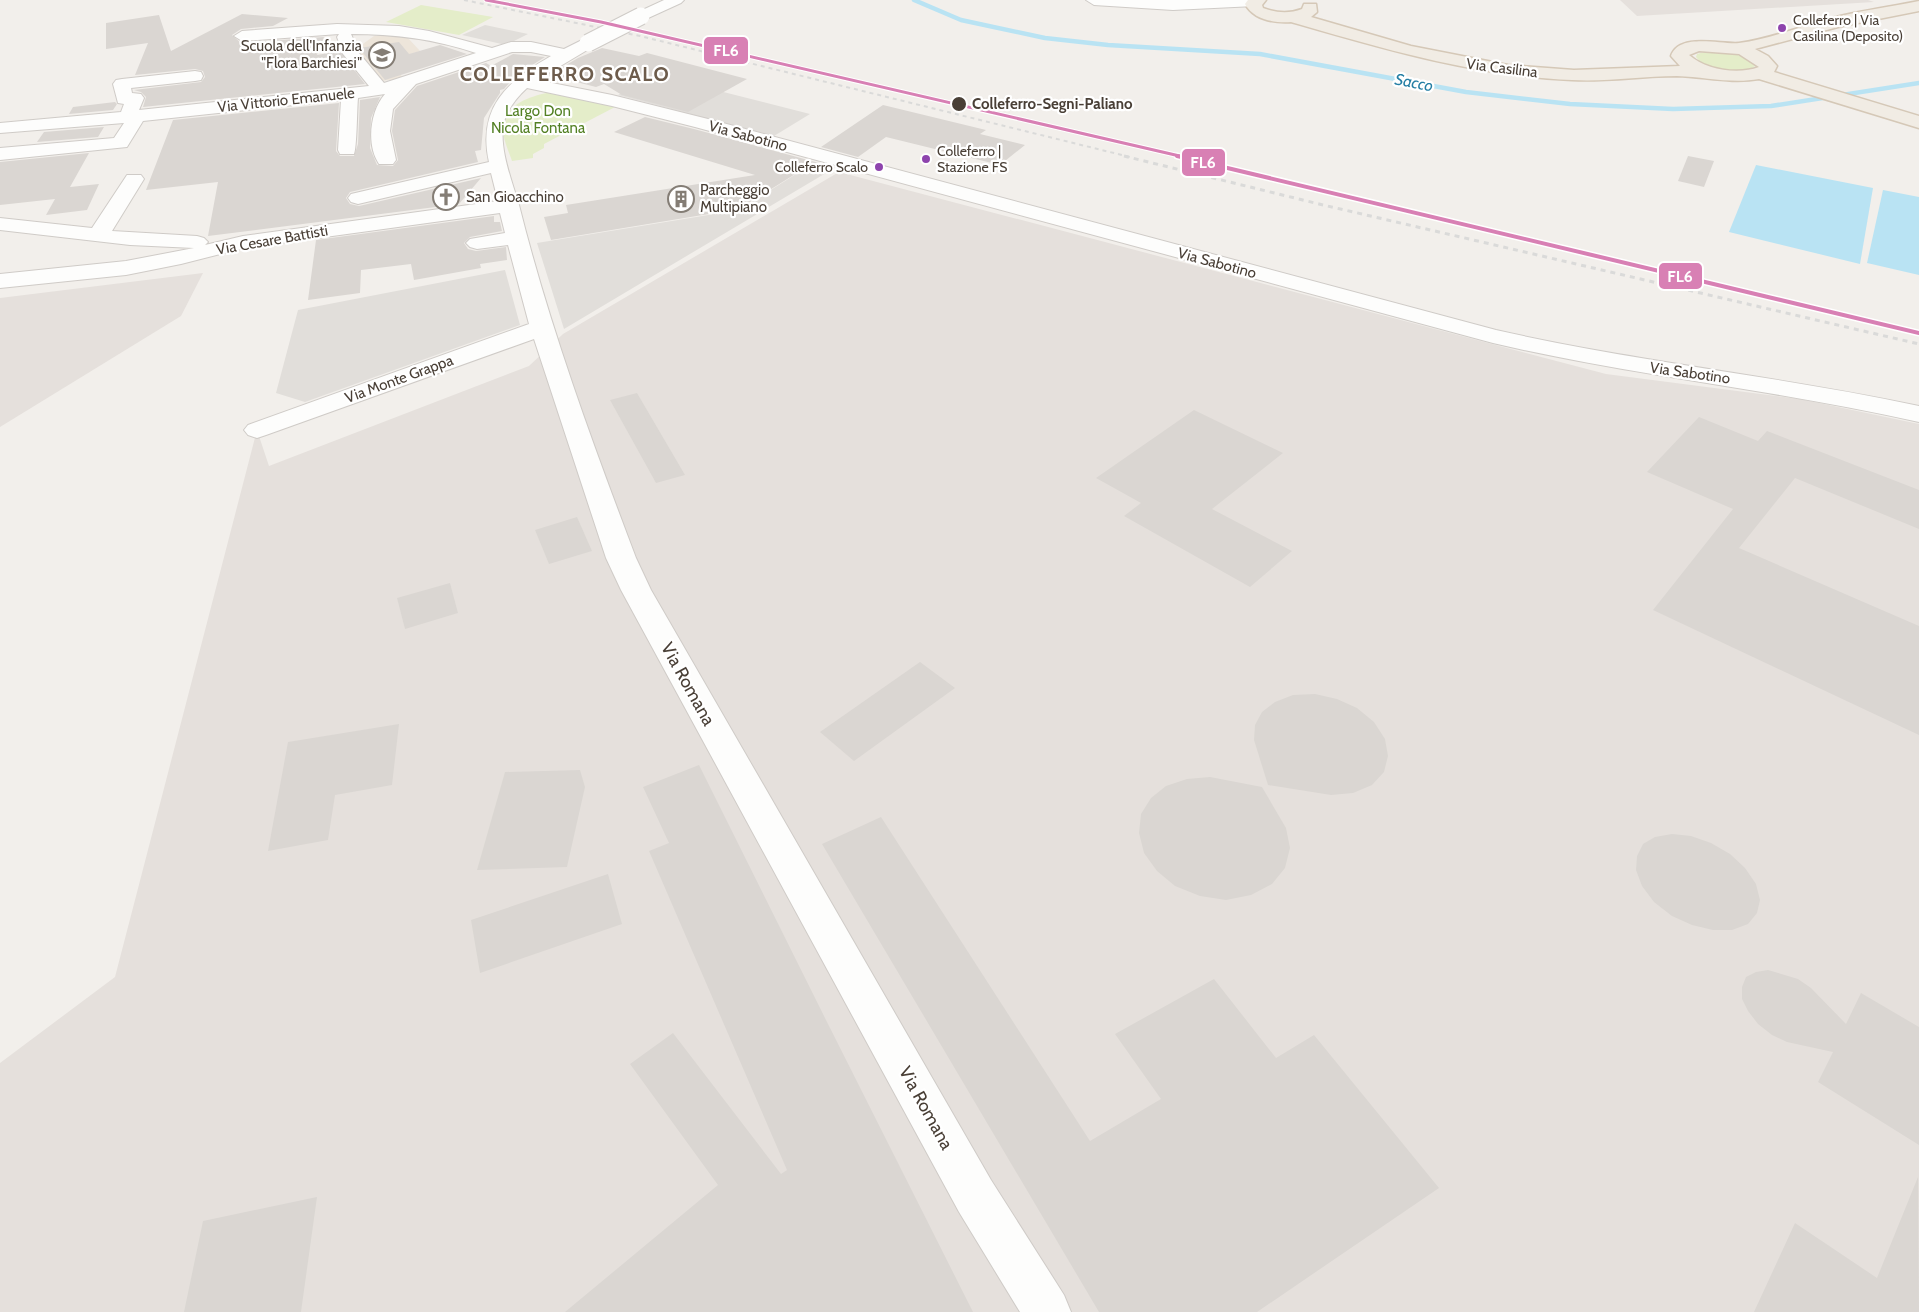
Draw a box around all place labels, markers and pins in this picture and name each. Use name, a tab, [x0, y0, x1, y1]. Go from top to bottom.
place label: Colleferro | Via Casilina (Deposito)	[1793, 11, 1903, 45]
marker: Colleferro | Via Casilina (Deposito)	[1776, 22, 1788, 34]
place label: Scuola dell'Infanzia "Flora Barchiesi"	[241, 37, 363, 72]
school or university icon: Scuola dell'Infanzia "Flora Barchiesi"	[367, 40, 397, 70]
marker: Colleferro-Segni-Paliano	[950, 95, 968, 113]
place label: Colleferro-Segni-Paliano	[972, 95, 1133, 113]
place label: Colleferro | Stazione FS	[937, 142, 1007, 176]
marker: Colleferro | Stazione FS	[920, 153, 932, 165]
place label: Colleferro Scalo	[775, 158, 868, 176]
marker: Colleferro Scalo	[873, 161, 885, 173]
place label: Parcheggio Multipiano	[700, 181, 769, 216]
church icon: San Gioacchino	[431, 182, 461, 212]
building icon: Parcheggio Multipiano	[666, 184, 696, 214]
place label: San Gioacchino	[466, 188, 564, 206]

